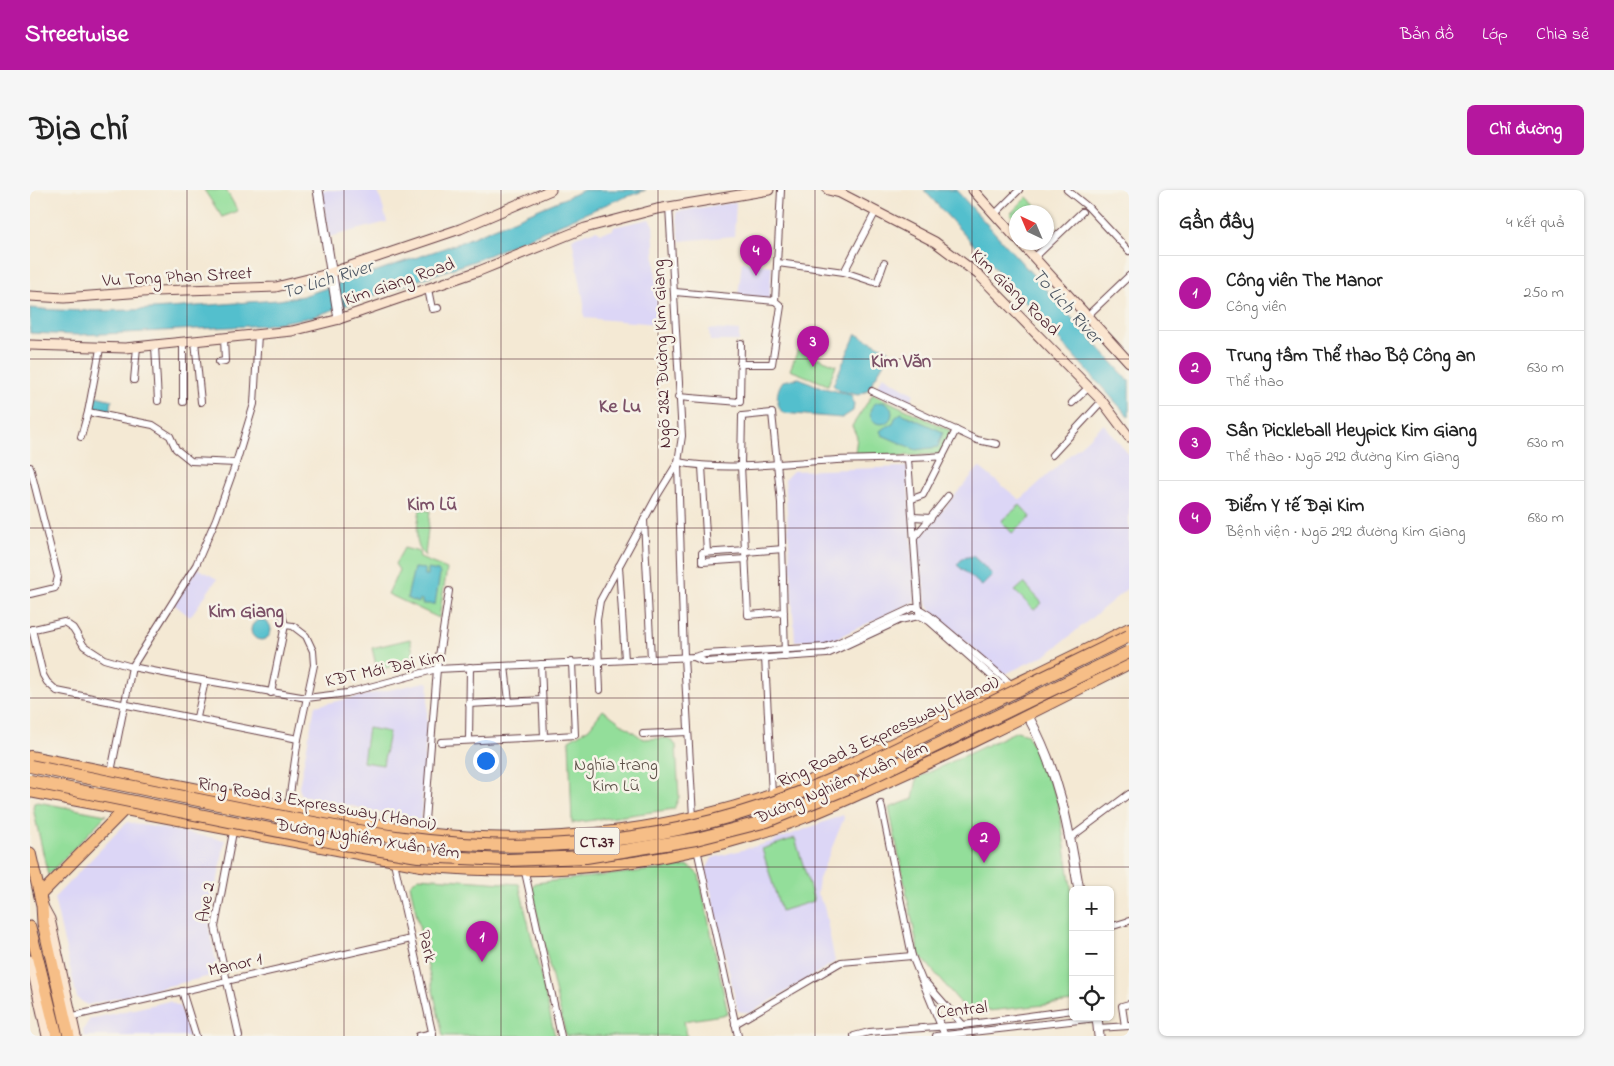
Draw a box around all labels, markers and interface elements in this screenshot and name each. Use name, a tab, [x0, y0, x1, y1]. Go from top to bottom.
text: Streetwise	[25, 18, 129, 53]
text: Bản đồ	[1400, 22, 1454, 48]
text: Lớp	[1482, 22, 1508, 48]
text: Chia sẻ	[1536, 22, 1589, 48]
text: Địa chỉ	[30, 105, 128, 156]
button: Chỉ đường	[1467, 105, 1584, 155]
north arrow	[1009, 205, 1054, 250]
text: Gần đây	[1179, 208, 1254, 238]
text: 4 kết quả	[1506, 211, 1564, 235]
pin: 4	[740, 235, 772, 276]
street label: Kim Giang Road	[963, 244, 1065, 344]
street label: Kim Giang Road	[341, 252, 459, 315]
water label: To Lich River	[279, 253, 378, 307]
street label: Ngõ 282 Đường Kim Giang	[647, 259, 680, 449]
street label: Vu Tong Phan Street	[101, 261, 253, 296]
water label: To Lich River	[1025, 263, 1109, 352]
text: Công viên The Manor	[1226, 268, 1382, 295]
text: 1	[1192, 281, 1198, 305]
text: 250 m	[1524, 281, 1564, 305]
text: Công viên	[1226, 295, 1286, 319]
pin: 3	[797, 326, 829, 367]
text: Trung tâm Thể thao Bộ Công an	[1226, 343, 1475, 370]
district label: Kim Văn	[871, 349, 931, 376]
text: 2	[1191, 356, 1199, 380]
text: 630 m	[1527, 356, 1564, 380]
text: Thể thao	[1226, 370, 1284, 394]
district label: Ke Lu	[599, 393, 641, 422]
text: Sân Pickleball Heypick Kim Giang	[1226, 418, 1477, 445]
text: 3	[1192, 431, 1198, 455]
text: 630 m	[1527, 431, 1564, 455]
text: Thể thao · Ngõ 292 đường Kim Giang	[1226, 445, 1460, 469]
district label: Kim Lũ	[407, 492, 457, 519]
text: Điểm Y tế Đại Kim	[1226, 493, 1364, 520]
text: 4	[1192, 506, 1198, 530]
text: 680 m	[1528, 506, 1564, 530]
text: Bệnh viện · Ngõ 292 đường Kim Giang	[1226, 520, 1465, 544]
district label: Kim Giang	[208, 599, 284, 628]
street label: KĐT Mới Đại Kim	[323, 645, 448, 695]
street label: Ring Road 3 Expressway (Hanoi)	[774, 670, 1004, 797]
street label: Đường Nghiêm Xuân Yêm	[750, 736, 933, 833]
your location	[473, 748, 499, 774]
park label: Nghĩa trang Kim Lũ	[574, 753, 658, 800]
street label: Ring Road 3 Expressway (Hanoi)	[195, 771, 438, 840]
street label: Đường Nghiêm Xuân Yêm	[273, 812, 461, 868]
pin: 2	[968, 822, 1000, 863]
road number: CT.37	[574, 827, 620, 854]
street label: Ave 2	[191, 880, 223, 924]
map controls	[1069, 886, 1114, 1021]
button: +	[1069, 886, 1114, 931]
pin: 1	[466, 921, 498, 962]
street label: Park	[410, 928, 442, 965]
button: −	[1069, 931, 1114, 976]
street label: Manor 1	[206, 947, 265, 985]
button: locate	[1069, 976, 1114, 1021]
street label: Central	[935, 995, 989, 1027]

